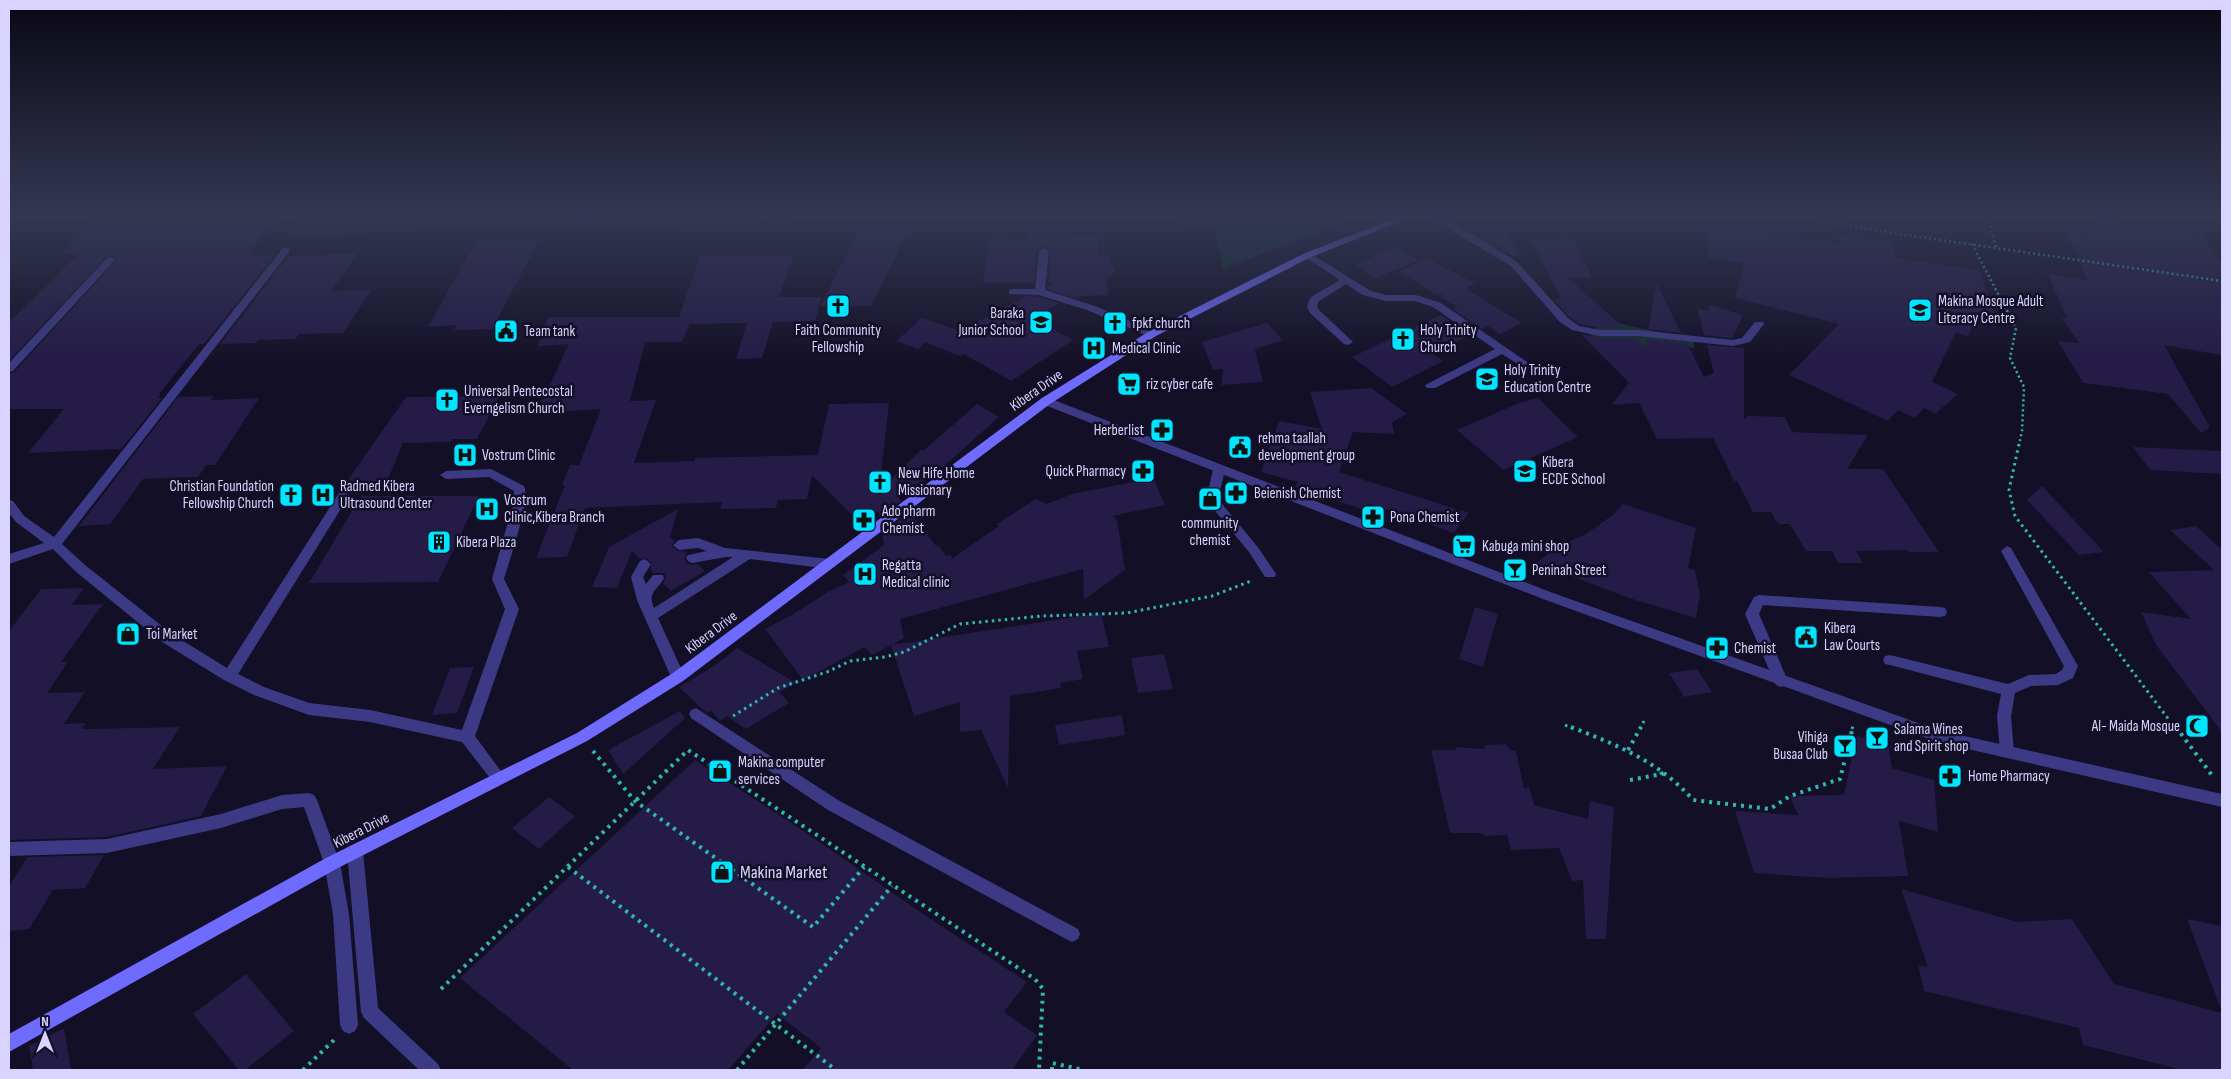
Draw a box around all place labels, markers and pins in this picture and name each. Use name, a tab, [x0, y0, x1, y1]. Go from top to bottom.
place label: Makina Mosque Adult Literacy Centre	[1938, 292, 2044, 328]
church icon: Faith Community Fellowship	[825, 293, 851, 319]
school or university icon: Makina Mosque Adult Literacy Centre	[1907, 297, 1933, 323]
place label: Baraka Junior School	[957, 304, 1024, 340]
school or university icon: Baraka Junior School	[1028, 309, 1054, 335]
church icon: fpkf church	[1102, 310, 1128, 336]
place label: fpkf church	[1132, 314, 1190, 333]
public building icon: Team tank	[493, 318, 519, 344]
place label: Faith Community Fellowship	[795, 321, 881, 357]
place label: Holy Trinity Church	[1420, 321, 1477, 357]
place label: Team tank	[524, 322, 576, 341]
church icon: Holy Trinity Church	[1390, 326, 1416, 352]
hospital icon: Medical Clinic	[1081, 335, 1107, 361]
place label: Medical Clinic	[1112, 339, 1181, 358]
place label: Holy Trinity Education Centre	[1504, 361, 1591, 397]
school or university icon: Holy Trinity Education Centre	[1474, 366, 1500, 392]
supermarket icon: riz cyber cafe	[1116, 371, 1142, 397]
place label: riz cyber cafe	[1146, 375, 1213, 394]
place label: Universal Pentecostal Everngelism Church	[464, 382, 573, 418]
church icon: Universal Pentecostal Everngelism Church	[434, 387, 460, 413]
pharmacy icon: Herberlist	[1149, 417, 1175, 443]
place label: Herberlist	[1094, 421, 1144, 440]
place label: rehma taallah development group	[1258, 429, 1355, 465]
public building icon: rehma taallah development group	[1227, 434, 1253, 460]
hospital icon: Vostrum Clinic	[452, 442, 478, 468]
place label: Vostrum Clinic	[482, 446, 555, 465]
place label: Kibera ECDE School	[1542, 453, 1605, 489]
pharmacy icon: Quick Pharmacy	[1130, 458, 1156, 484]
school or university icon: Kibera ECDE School	[1512, 458, 1538, 484]
place label: Quick Pharmacy	[1045, 462, 1126, 481]
place label: New Hife Home Missionary	[898, 464, 975, 500]
church icon: New Hife Home Missionary	[867, 469, 893, 495]
place label: Christian Foundation Fellowship Church	[169, 477, 274, 513]
place label: Radmed Kibera Ultrasound Center	[340, 477, 433, 513]
pharmacy icon: Beienish Chemist	[1223, 480, 1249, 506]
church icon: Christian Foundation Fellowship Church	[278, 482, 304, 508]
hospital icon: Radmed Kibera Ultrasound Center	[310, 482, 336, 508]
place label: Beienish Chemist	[1254, 484, 1341, 503]
shop icon: community chemist	[1197, 486, 1223, 512]
place label: Vostrum Clinic,Kibera Branch	[504, 491, 605, 527]
hospital icon: Vostrum Clinic,Kibera Branch	[474, 496, 500, 522]
place label: Ado pharm Chemist	[881, 502, 935, 538]
pharmacy icon: Pona Chemist	[1360, 504, 1386, 530]
pharmacy icon: Ado pharm Chemist	[851, 507, 877, 533]
place label: Pona Chemist	[1390, 508, 1460, 527]
place label: community chemist	[1181, 514, 1239, 550]
building icon: Kibera Plaza	[426, 529, 452, 555]
place label: Kibera Plaza	[456, 533, 516, 552]
supermarket icon: Kabuga mini shop	[1451, 533, 1477, 559]
place label: Kabuga mini shop	[1482, 537, 1569, 556]
place label: Regatta Medical clinic	[882, 556, 950, 592]
bar icon: Peninah Street	[1502, 557, 1528, 583]
hospital icon: Regatta Medical clinic	[852, 561, 878, 587]
place label: Peninah Street	[1532, 561, 1607, 580]
place label: Kibera Law Courts	[1824, 619, 1880, 655]
shop icon: Toi Market	[115, 621, 141, 647]
public building icon: Kibera Law Courts	[1793, 624, 1819, 650]
place label: Toi Market	[146, 625, 198, 644]
pharmacy icon: Chemist	[1704, 635, 1730, 661]
place label: Chemist	[1734, 639, 1777, 658]
mosque icon: Al- Maida Mosque	[2184, 713, 2210, 739]
place label: Al- Maida Mosque	[2091, 717, 2180, 736]
place label: Salama Wines and Spirit shop	[1894, 720, 1969, 756]
bar icon: Salama Wines and Spirit shop	[1864, 725, 1890, 751]
place label: Vihiga Busaa Club	[1773, 728, 1828, 764]
bar icon: Vihiga Busaa Club	[1832, 733, 1858, 759]
place label: Makina computer services	[738, 753, 826, 789]
shop icon: Makina computer services	[707, 758, 733, 784]
pharmacy icon: Home Pharmacy	[1937, 763, 1963, 789]
place label: Home Pharmacy	[1968, 767, 2050, 786]
shop icon: Makina Market	[709, 859, 735, 885]
place label: Makina Market	[740, 862, 828, 883]

